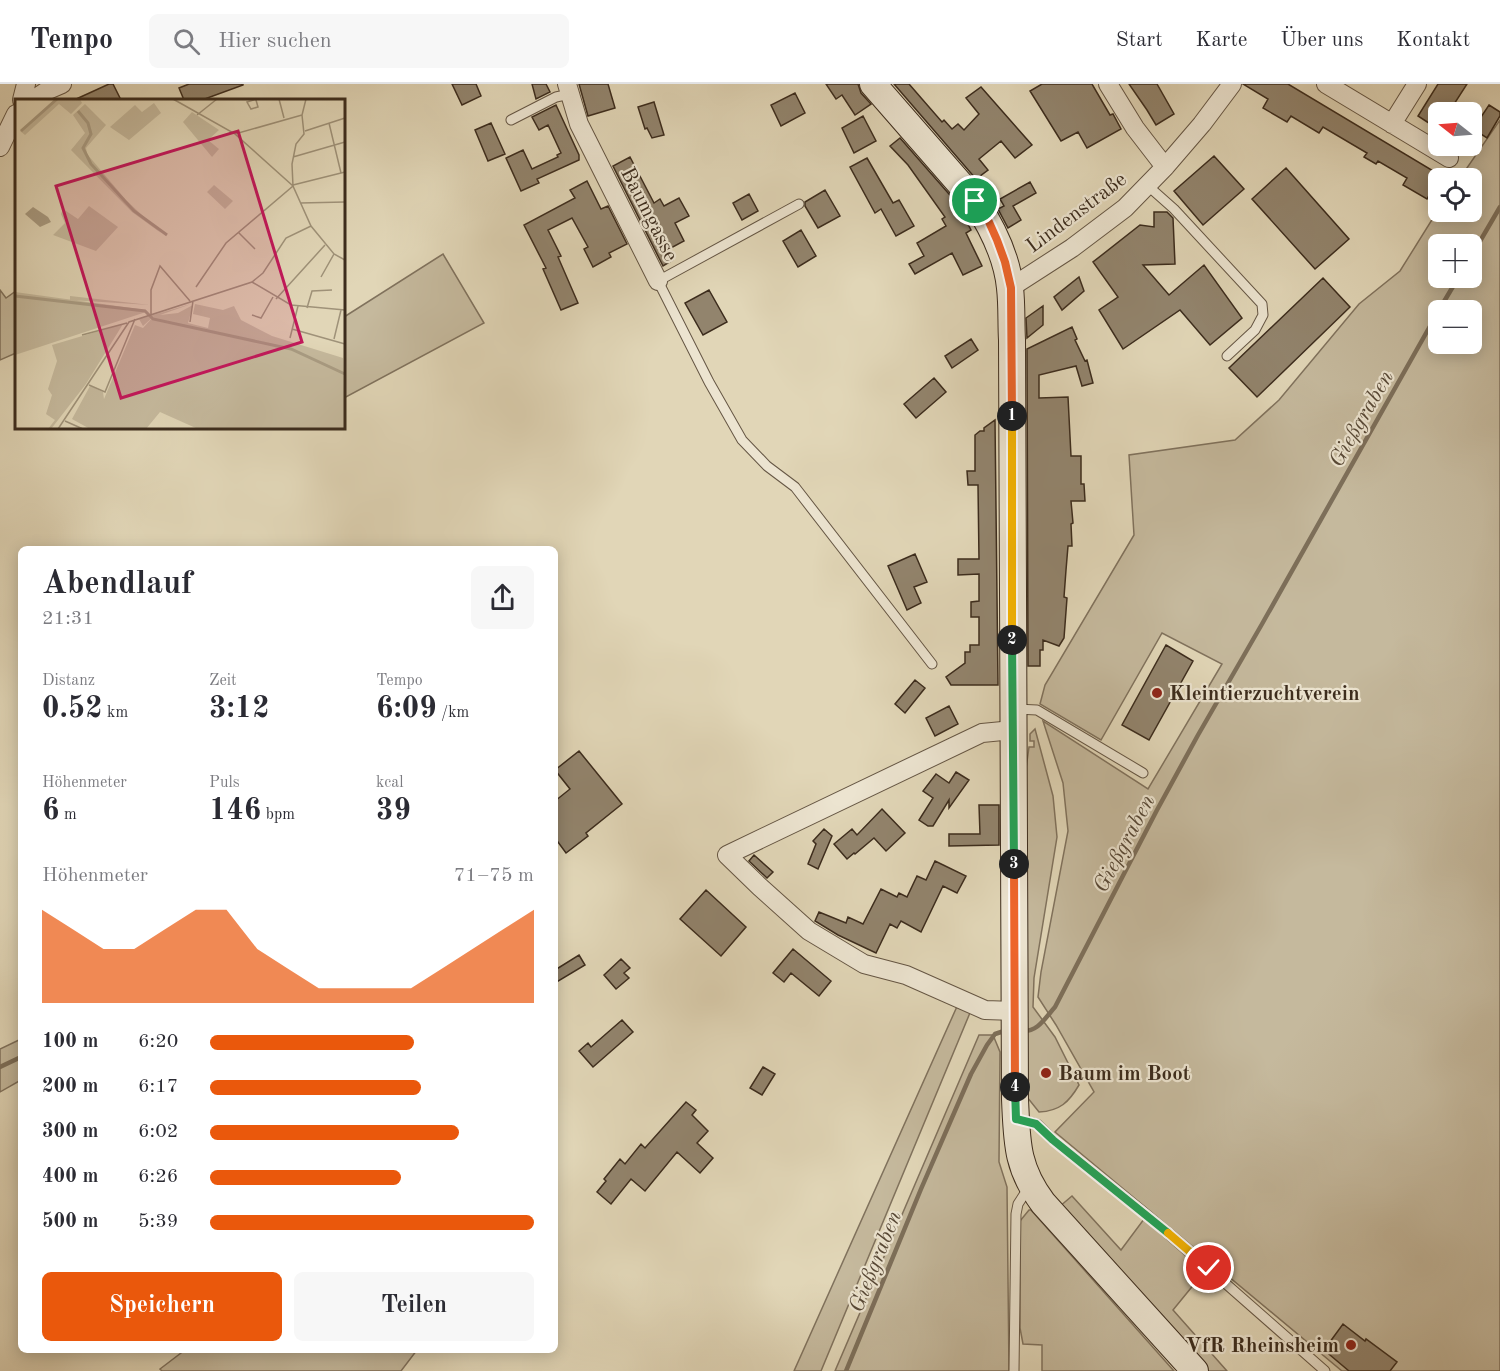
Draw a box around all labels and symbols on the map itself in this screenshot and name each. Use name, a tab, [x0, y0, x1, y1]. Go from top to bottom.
inset map	[15, 99, 345, 429]
north arrow	[1428, 102, 1482, 156]
street label: Baumgasse	[616, 164, 681, 265]
street label: Lindenstraße	[1023, 169, 1131, 257]
pin	[949, 175, 1000, 226]
water label: Gießgraben	[1325, 367, 1398, 471]
pin: 1	[997, 401, 1027, 431]
pin: 2	[997, 625, 1027, 655]
place label: Kleintierzuchtverein	[1169, 684, 1360, 705]
marker: Kleintierzuchtverein	[1150, 686, 1164, 700]
water label: Gießgraben	[1090, 791, 1160, 896]
pin: 3	[999, 849, 1029, 879]
place label: Baum im Boot	[1058, 1064, 1191, 1085]
marker: Baum im Boot	[1039, 1066, 1053, 1080]
pin: 4	[1000, 1072, 1030, 1102]
water label: Gießgraben	[846, 1208, 906, 1316]
pin	[1183, 1242, 1234, 1293]
place label: VfR Rheinsheim	[1186, 1336, 1339, 1357]
marker: VfR Rheinsheim	[1344, 1338, 1358, 1352]

